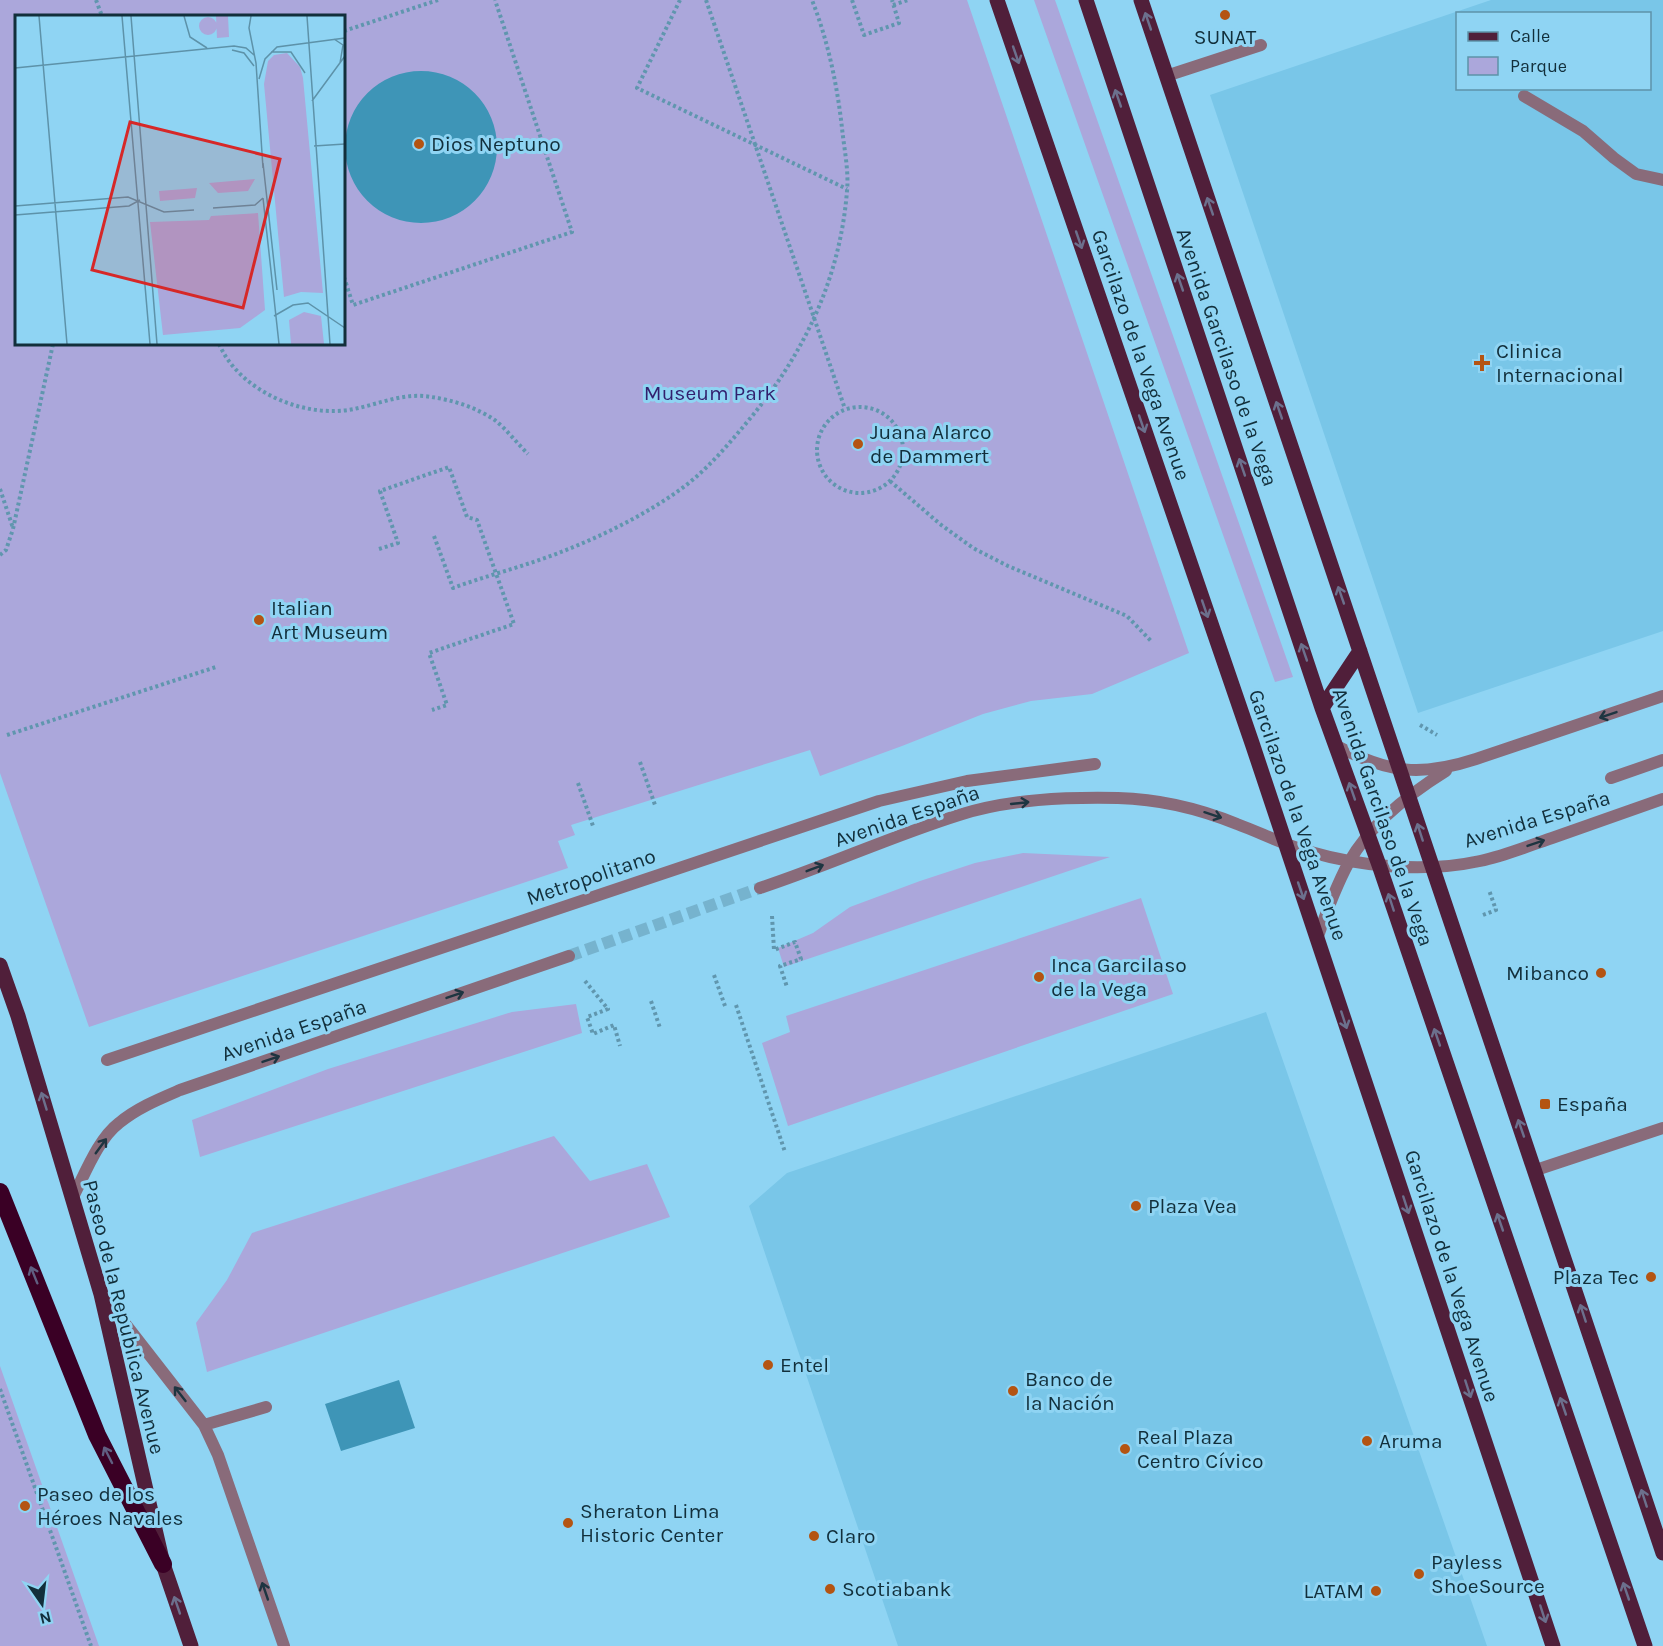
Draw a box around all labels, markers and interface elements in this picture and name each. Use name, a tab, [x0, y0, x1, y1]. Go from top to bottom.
marker: SUNAT	[1218, 8, 1232, 22]
one-way arrow	[1142, 12, 1153, 31]
legend	[1456, 12, 1651, 90]
inset map	[15, 15, 345, 345]
place label: SUNAT	[1194, 25, 1257, 49]
text: Calle	[1510, 25, 1550, 47]
one-way arrow	[1011, 45, 1022, 64]
text: Parque	[1510, 55, 1567, 77]
one-way arrow	[1112, 89, 1123, 108]
place label: Dios Neptuno	[431, 132, 561, 156]
marker: Dios Neptuno	[412, 137, 426, 151]
one-way arrow	[1204, 197, 1215, 216]
street label: Avenida Garcilaso de la Vega	[1171, 225, 1283, 489]
street label: Garcilazo de la Vega Avenue	[1087, 226, 1195, 484]
one-way arrow	[1074, 230, 1085, 249]
one-way arrow	[1174, 273, 1185, 292]
place label: Clinica Internacional	[1496, 339, 1624, 387]
marker: Clinica Internacional	[1473, 354, 1491, 372]
park label: Museum Park	[644, 381, 776, 405]
one-way arrow	[1273, 401, 1284, 420]
one-way arrow	[1137, 415, 1148, 434]
place label: Juana Alarco de Dammert	[870, 420, 991, 468]
marker: Juana Alarco de Dammert	[851, 437, 865, 451]
one-way arrow	[1236, 458, 1247, 477]
one-way arrow	[1335, 586, 1346, 605]
place label: Italian Art Museum	[271, 596, 388, 644]
one-way arrow	[1200, 599, 1211, 618]
marker: Italian Art Museum	[252, 613, 266, 627]
one-way arrow	[1298, 643, 1309, 662]
street label: Avenida Garcilaso de la Vega	[1327, 685, 1439, 949]
street label: Garcilazo de la Vega Avenue	[1244, 686, 1352, 944]
one-way arrow	[1599, 710, 1618, 721]
street label: Avenida España	[831, 780, 983, 852]
one-way arrow	[1346, 782, 1357, 801]
street label: Avenida España	[1461, 785, 1613, 853]
one-way arrow	[1010, 797, 1030, 808]
one-way arrow	[1203, 811, 1222, 822]
one-way arrow	[1414, 823, 1425, 842]
one-way arrow	[1526, 837, 1545, 848]
street label: Metropolitano	[523, 844, 659, 910]
one-way arrow	[805, 862, 824, 873]
one-way arrow	[1296, 881, 1307, 900]
one-way arrow	[1385, 893, 1396, 912]
place label: Inca Garcilaso de la Vega	[1051, 953, 1187, 1001]
place label: Mibanco	[1506, 961, 1589, 985]
marker: Mibanco	[1594, 966, 1608, 980]
marker: Inca Garcilaso de la Vega	[1032, 970, 1046, 984]
one-way arrow	[445, 989, 464, 1000]
street label: Avenida España	[218, 994, 370, 1066]
one-way arrow	[1340, 1010, 1351, 1029]
one-way arrow	[1430, 1028, 1441, 1047]
one-way arrow	[261, 1052, 280, 1063]
one-way arrow	[38, 1092, 49, 1111]
place label: España	[1557, 1092, 1628, 1116]
marker: España	[1538, 1097, 1552, 1111]
one-way arrow	[1514, 1119, 1525, 1138]
one-way arrow	[95, 1138, 107, 1154]
street label: Garcilazo de la Vega Avenue	[1400, 1147, 1504, 1405]
street label: Paseo de la Republica Avenue	[78, 1177, 170, 1457]
place label: Plaza Vea	[1148, 1194, 1237, 1218]
one-way arrow	[1402, 1195, 1413, 1213]
marker: Plaza Vea	[1129, 1199, 1143, 1213]
one-way arrow	[1493, 1213, 1504, 1232]
place label: Plaza Tec	[1553, 1265, 1639, 1289]
one-way arrow	[27, 1267, 38, 1285]
marker: Plaza Tec	[1644, 1270, 1658, 1284]
one-way arrow	[1576, 1304, 1587, 1323]
place label: Entel	[780, 1353, 829, 1377]
marker: Entel	[761, 1358, 775, 1372]
place label: Banco de la Nación	[1025, 1367, 1115, 1415]
one-way arrow	[1464, 1379, 1475, 1398]
marker: Banco de la Nación	[1006, 1384, 1020, 1398]
one-way arrow	[173, 1386, 186, 1402]
one-way arrow	[1557, 1397, 1568, 1416]
place label: Real Plaza Centro Cívico	[1137, 1425, 1264, 1473]
place label: Aruma	[1379, 1429, 1443, 1453]
marker: Aruma	[1360, 1434, 1374, 1448]
marker: Real Plaza Centro Cívico	[1118, 1442, 1132, 1456]
one-way arrow	[102, 1447, 113, 1465]
place label: Paseo de los Héroes Navales	[37, 1482, 183, 1530]
one-way arrow	[1638, 1489, 1649, 1508]
marker: Paseo de los Héroes Navales	[18, 1499, 32, 1513]
place label: Sheraton Lima Historic Center	[580, 1499, 723, 1547]
marker: Sheraton Lima Historic Center	[561, 1516, 575, 1530]
place label: Claro	[826, 1524, 875, 1548]
marker: Claro	[807, 1529, 821, 1543]
place label: Payless ShoeSource	[1431, 1550, 1545, 1598]
marker: Payless ShoeSource	[1412, 1567, 1426, 1581]
north arrow	[12, 1574, 72, 1634]
place label: Scotiabank	[842, 1577, 951, 1601]
place label: LATAM	[1303, 1579, 1364, 1603]
one-way arrow	[258, 1582, 269, 1601]
marker: Scotiabank	[823, 1582, 837, 1596]
one-way arrow	[1620, 1582, 1631, 1601]
marker: LATAM	[1369, 1584, 1383, 1598]
one-way arrow	[170, 1596, 181, 1615]
one-way arrow	[1538, 1604, 1549, 1623]
text: N	[38, 1607, 53, 1629]

